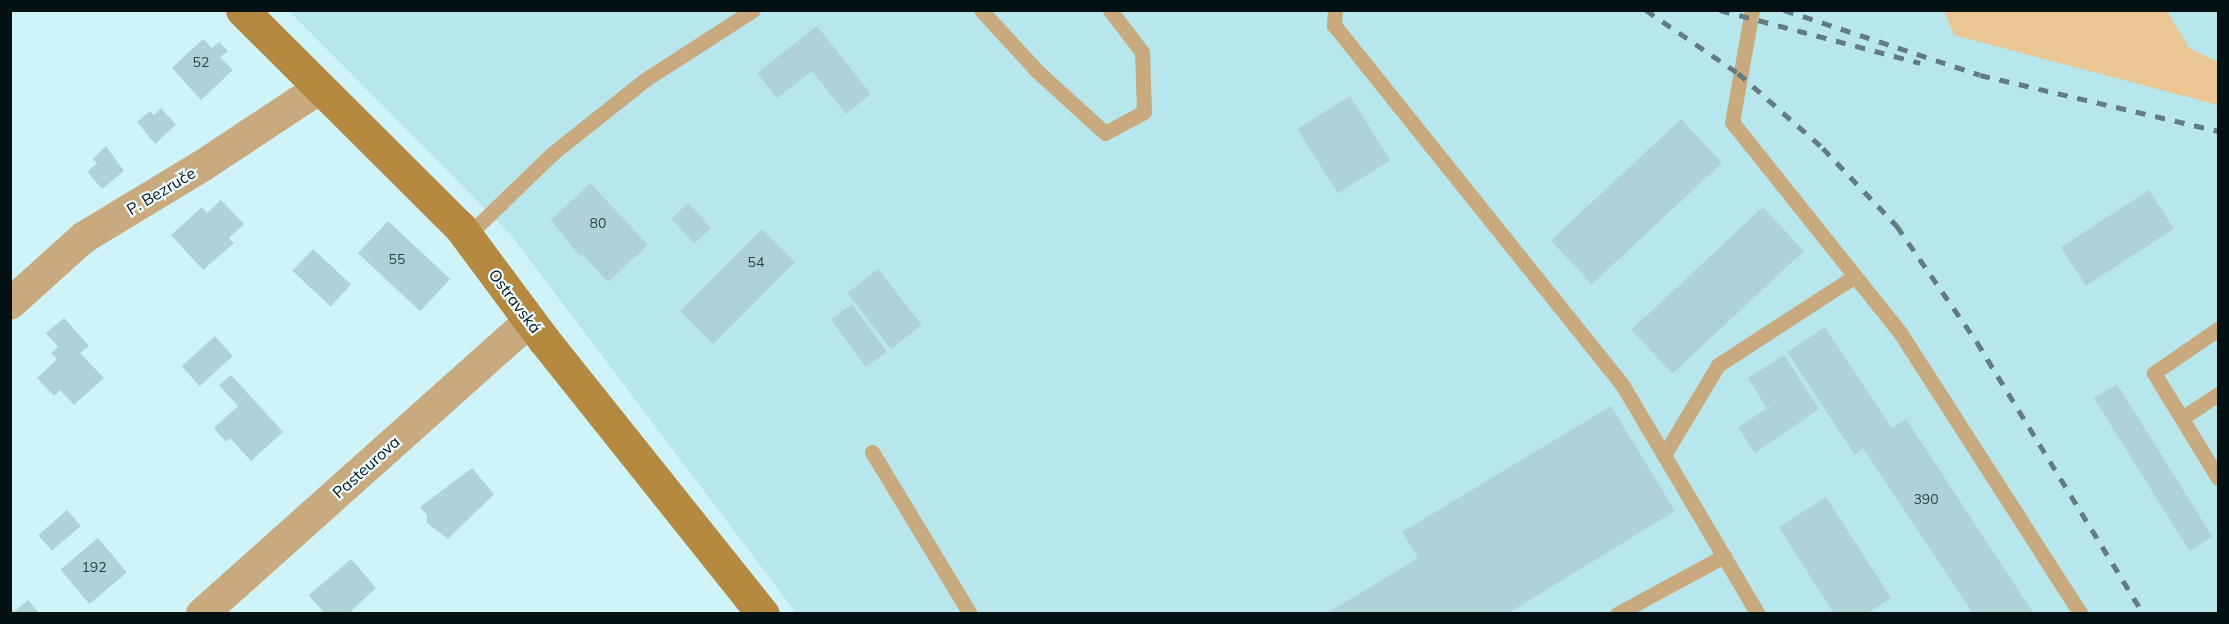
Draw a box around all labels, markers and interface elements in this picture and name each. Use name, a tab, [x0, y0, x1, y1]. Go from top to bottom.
house number: 52	[193, 54, 209, 70]
street label: P. Bezruče	[123, 163, 199, 219]
house number: 80	[590, 215, 606, 231]
house number: 55	[389, 251, 405, 267]
house number: 54	[748, 254, 764, 270]
street label: Ostravská	[485, 265, 545, 337]
street label: Pasteurova	[329, 432, 403, 502]
house number: 390	[1913, 491, 1939, 507]
house number: 192	[81, 559, 107, 575]

